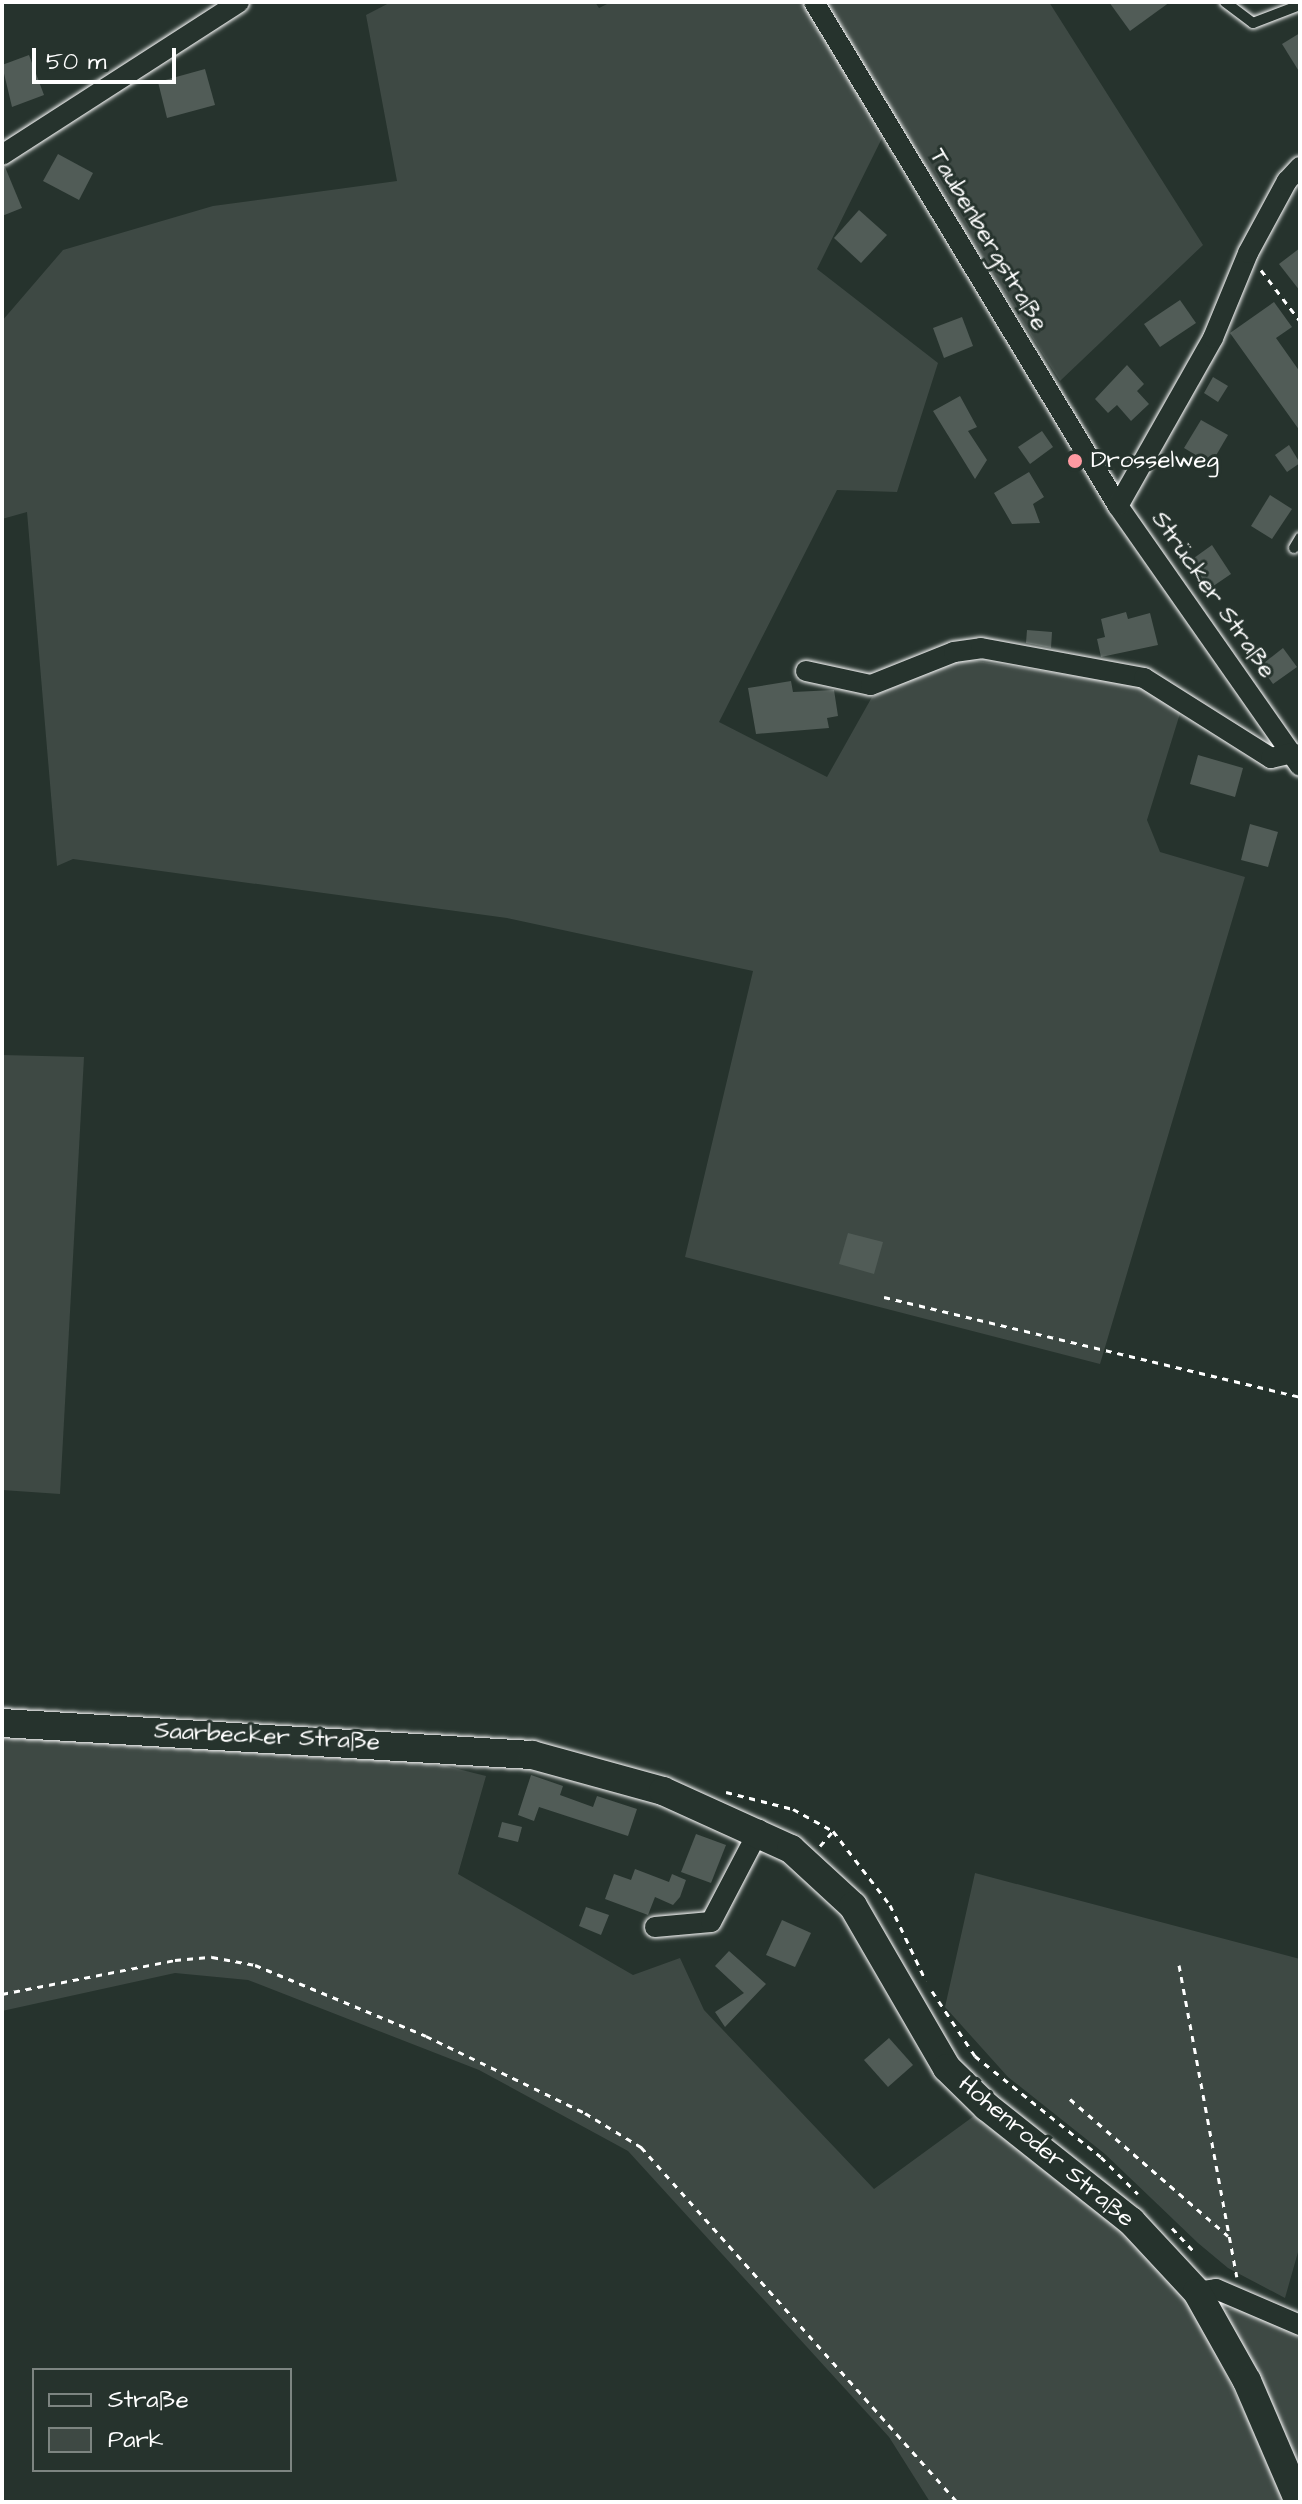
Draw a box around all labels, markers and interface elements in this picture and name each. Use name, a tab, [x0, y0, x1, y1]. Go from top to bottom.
scale bar	[36, 32, 180, 82]
text: 50 m	[46, 45, 106, 79]
street label: Taubenbergstraße	[922, 144, 1054, 336]
place label: Drosselweg	[1091, 447, 1219, 475]
marker: Drosselweg	[1066, 452, 1084, 470]
street label: Strücker Straße	[1145, 506, 1281, 684]
street label: Saarbecker Straße	[153, 1717, 381, 1757]
street label: Hohenroder Straße	[952, 2070, 1140, 2234]
legend	[32, 2368, 292, 2472]
text: Straße	[108, 2383, 189, 2417]
text: Park	[108, 2423, 164, 2457]

